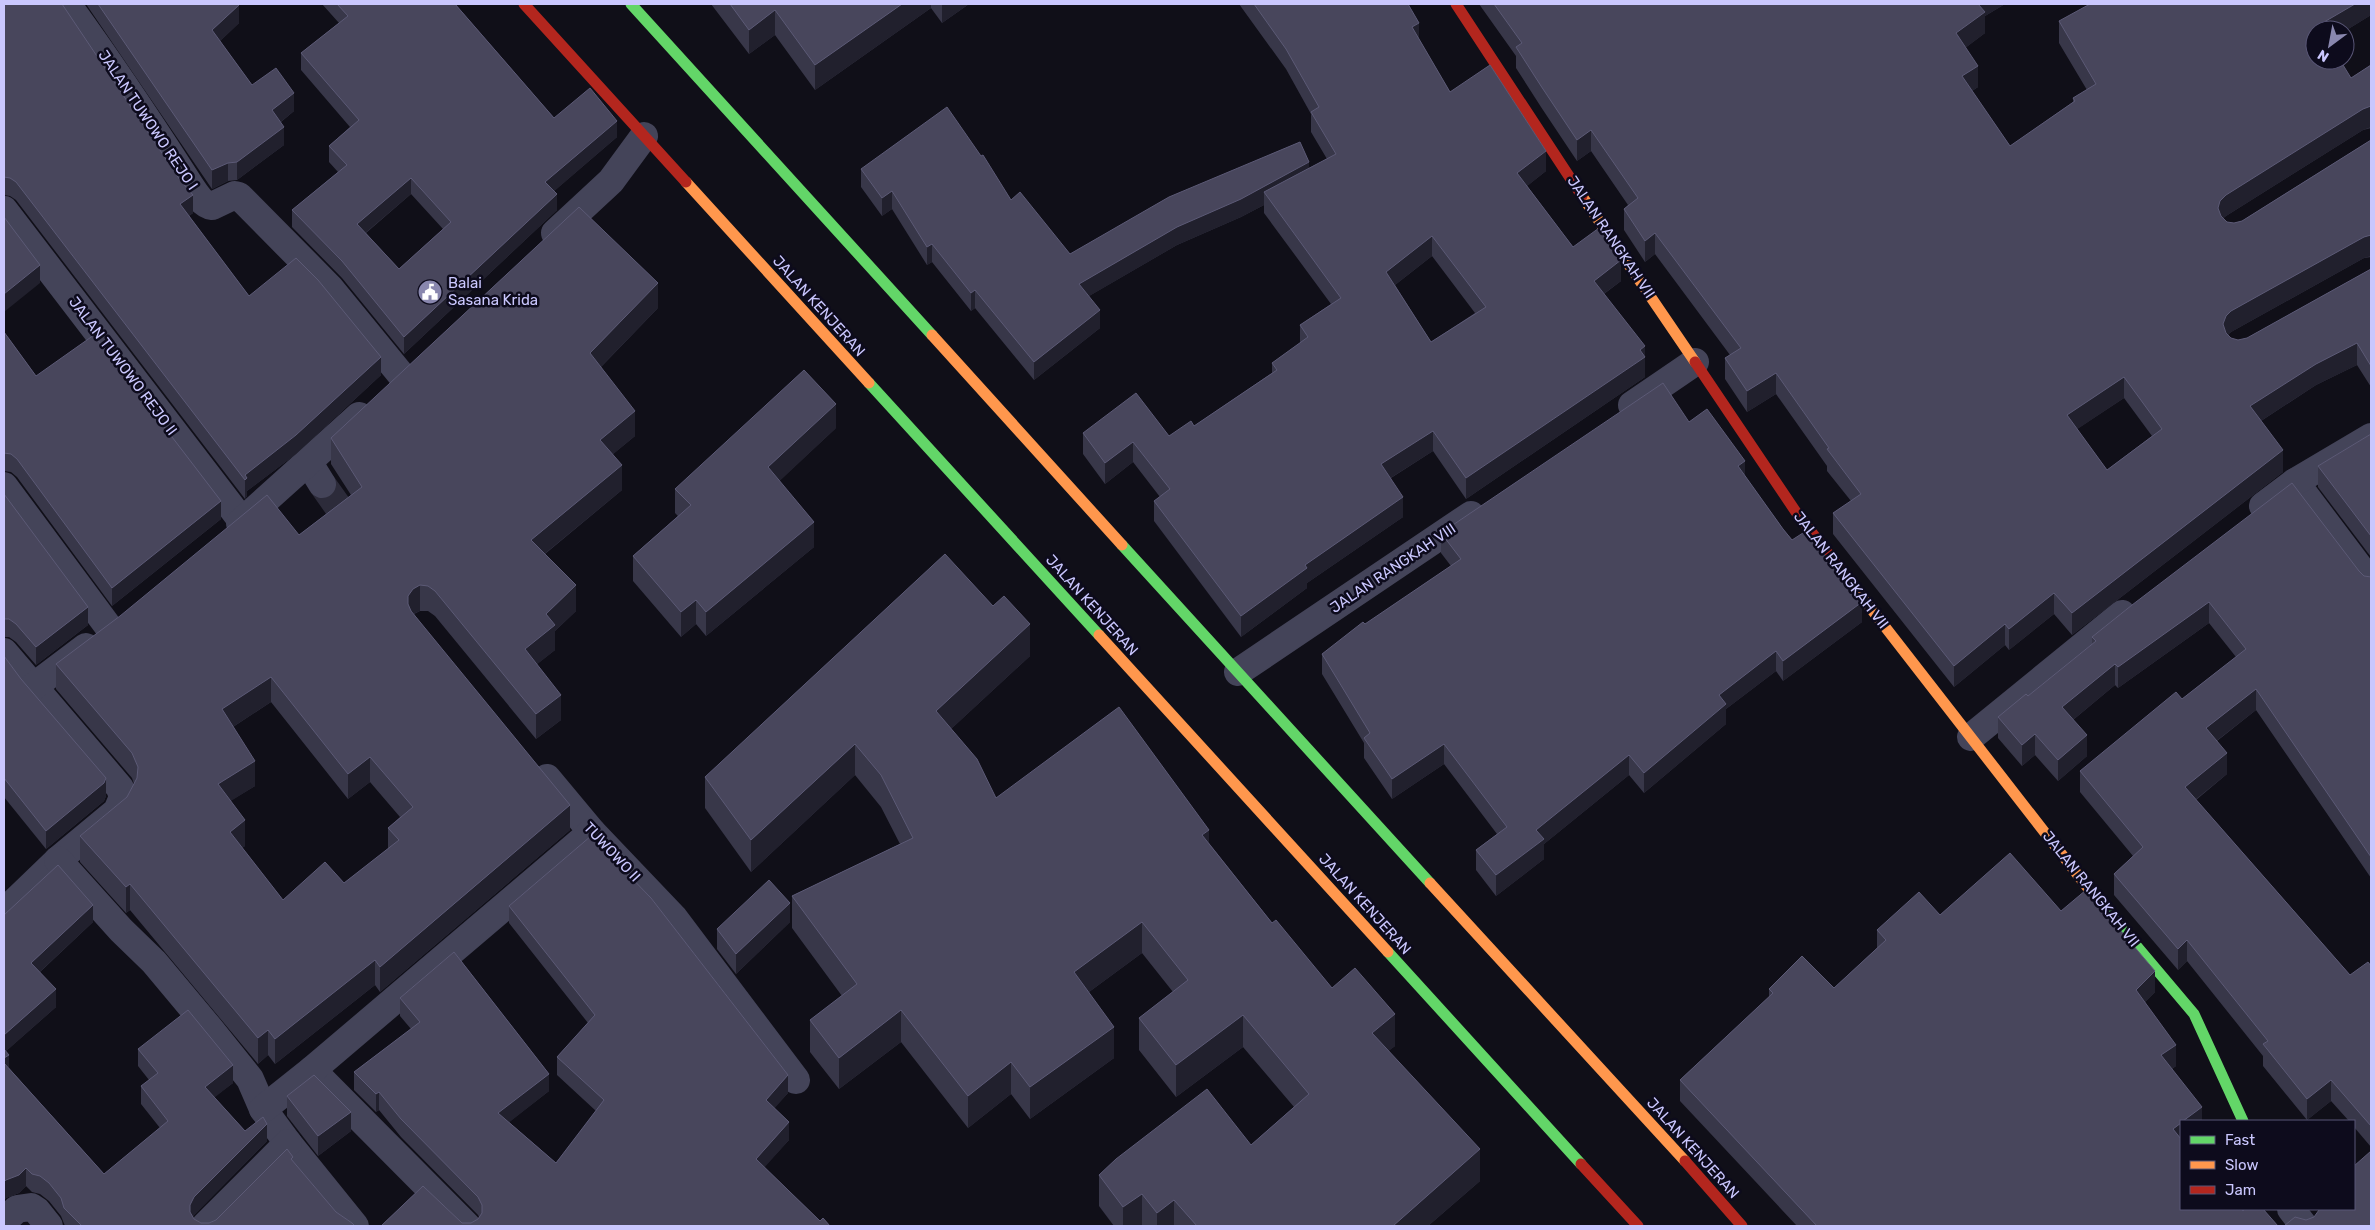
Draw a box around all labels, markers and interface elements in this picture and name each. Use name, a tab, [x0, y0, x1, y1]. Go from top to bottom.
north arrow	[2305, 20, 2355, 70]
text: N	[2315, 46, 2332, 65]
street label: JALAN TUWOWO REJO I	[94, 47, 202, 193]
street label: JALAN RANGKAH VII	[1563, 172, 1659, 302]
street label: JALAN KENJERAN	[769, 252, 869, 360]
place label: Balai Sasana Krida	[448, 274, 538, 309]
public building icon: Balai Sasana Krida	[417, 279, 443, 305]
street label: JALAN TUWOWO REJO II	[65, 293, 181, 439]
street label: JALAN RANGKAH VII	[1790, 508, 1892, 632]
street label: JALAN RANGKAH VIII	[1327, 519, 1459, 617]
street label: JALAN KENJERAN	[1042, 551, 1142, 659]
street label: TUWOWO II	[580, 818, 644, 886]
street label: JALAN RANGKAH VII	[2039, 828, 2143, 950]
street label: JALAN KENJERAN	[1315, 850, 1415, 958]
street label: JALAN KENJERAN	[1643, 1094, 1743, 1202]
legend	[2180, 1120, 2355, 1210]
text: Fast	[2225, 1131, 2255, 1149]
text: Slow	[2225, 1156, 2258, 1174]
text: Jam	[2225, 1181, 2256, 1199]

